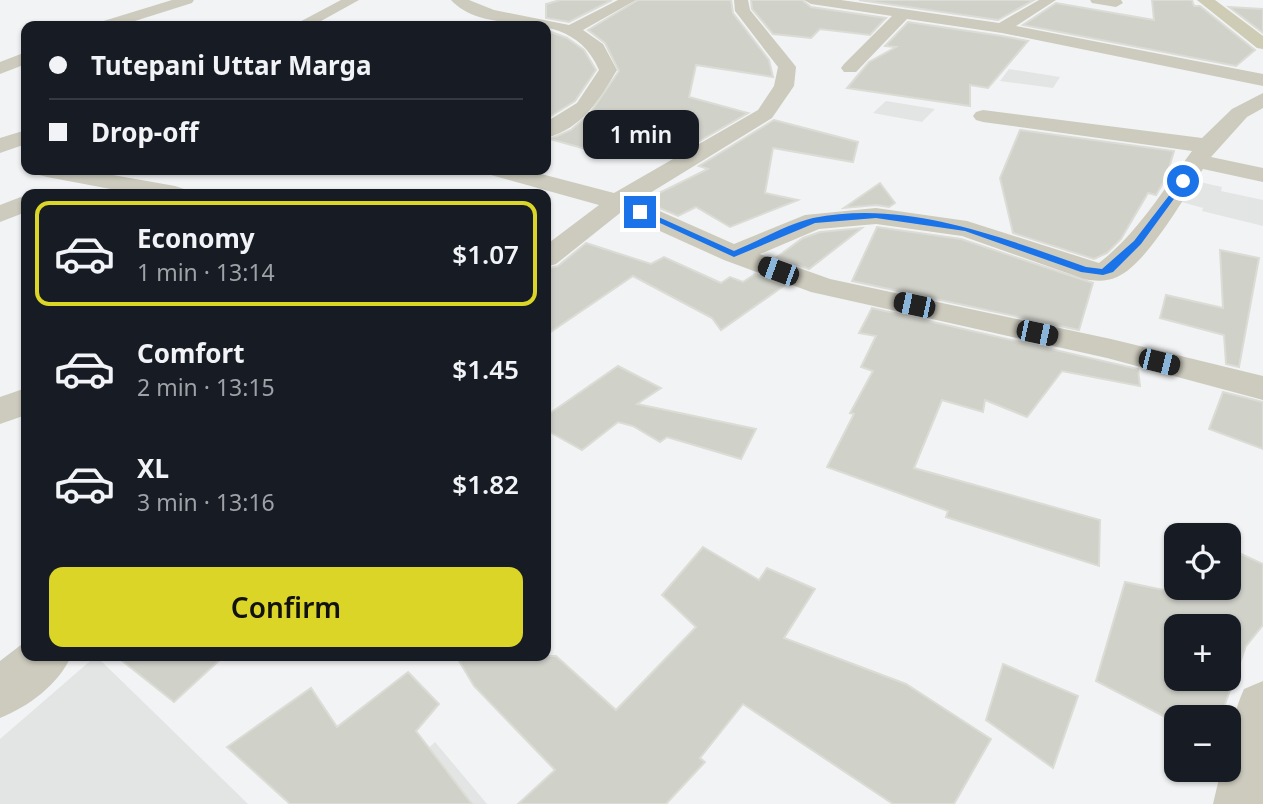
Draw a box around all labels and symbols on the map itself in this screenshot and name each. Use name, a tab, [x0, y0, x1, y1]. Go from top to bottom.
callout: 1 min	[582, 110, 698, 160]
route start	[1167, 165, 1199, 197]
route end	[624, 196, 656, 228]
car	[755, 254, 802, 288]
car	[892, 290, 937, 320]
car	[1015, 318, 1060, 348]
car	[1137, 347, 1182, 377]

